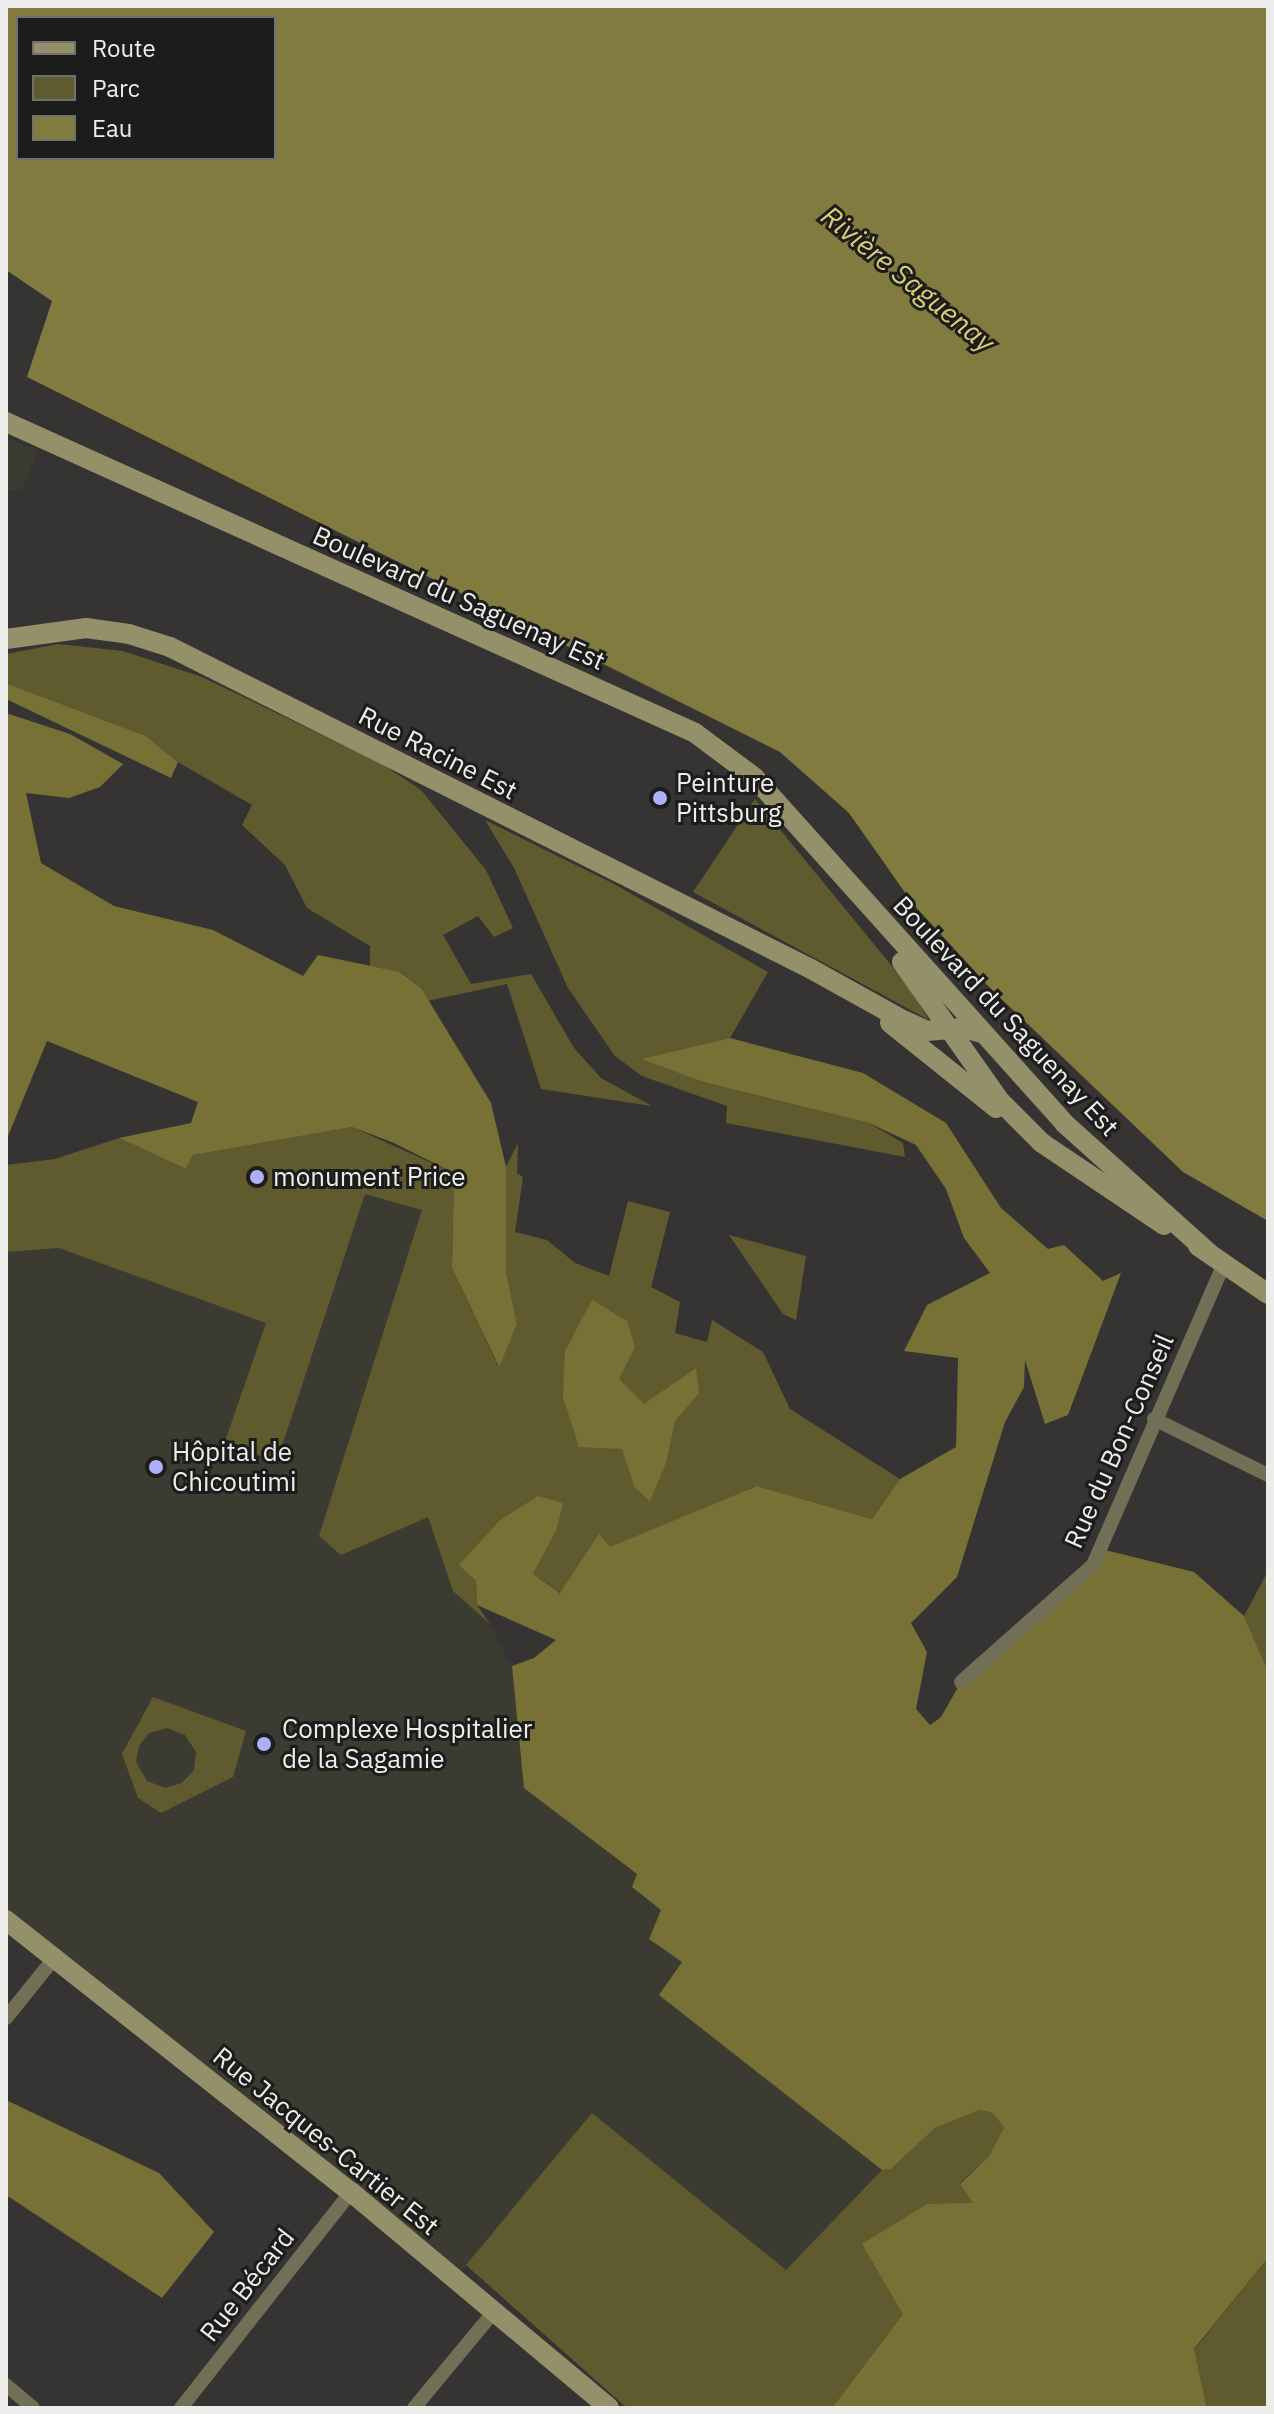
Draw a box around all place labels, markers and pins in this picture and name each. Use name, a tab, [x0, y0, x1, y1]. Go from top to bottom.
place label: Peinture Pittsburg	[676, 767, 781, 828]
marker: Peinture Pittsburg	[651, 789, 669, 807]
place label: monument Price	[273, 1161, 466, 1193]
marker: monument Price	[248, 1168, 266, 1186]
place label: Hôpital de Chicoutimi	[172, 1436, 296, 1498]
marker: Hôpital de Chicoutimi	[147, 1458, 165, 1476]
place label: Complexe Hospitalier de la Sagamie	[282, 1713, 532, 1774]
marker: Complexe Hospitalier de la Sagamie	[253, 1733, 275, 1755]

